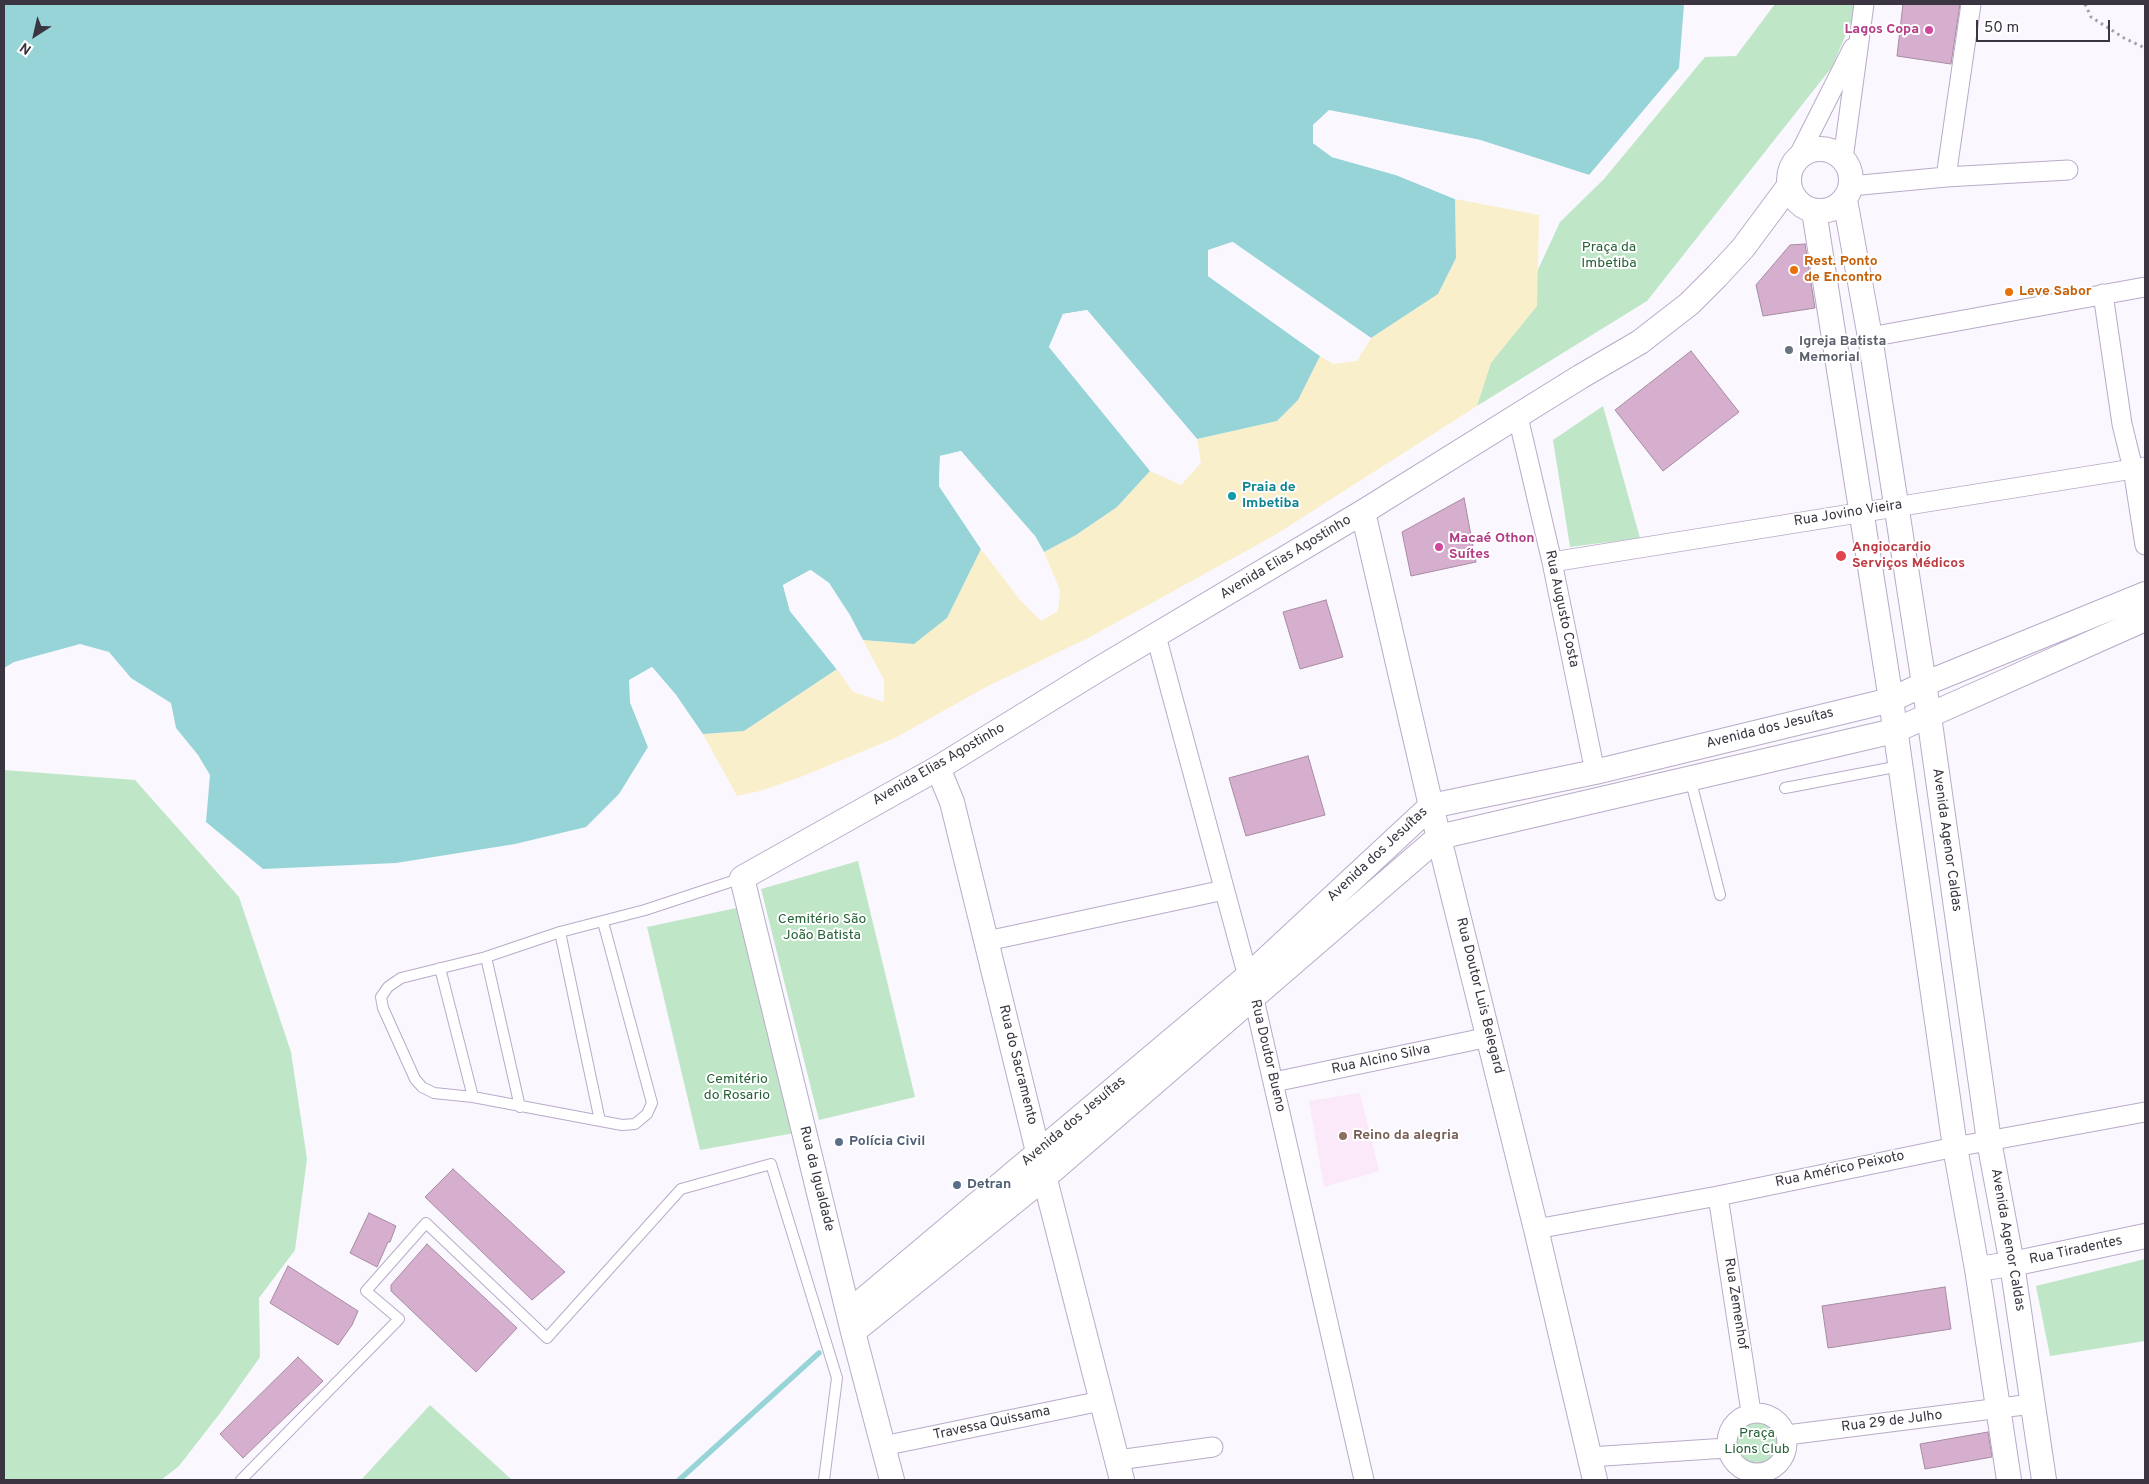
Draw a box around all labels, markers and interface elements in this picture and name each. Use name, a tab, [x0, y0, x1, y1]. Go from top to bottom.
north arrow	[10, 10, 60, 60]
scale bar	[1979, 10, 2113, 42]
text: 50 m	[1984, 19, 2019, 38]
place label: Lagos Copa	[1844, 22, 1919, 38]
marker: Lagos Copa	[1923, 24, 1935, 36]
text: N	[17, 38, 35, 58]
park label: Praça da Imbetiba	[1581, 240, 1637, 272]
place label: Rest. Ponto de Encontro	[1804, 254, 1882, 286]
marker: Rest. Ponto de Encontro	[1788, 264, 1800, 276]
place label: Leve Sabor	[2019, 284, 2092, 300]
marker: Leve Sabor	[2003, 286, 2015, 298]
place label: Igreja Batista Memorial	[1799, 334, 1886, 367]
marker: Igreja Batista Memorial	[1783, 344, 1795, 356]
place label: Praia de Imbetiba	[1242, 480, 1299, 512]
marker: Praia de Imbetiba	[1226, 490, 1238, 502]
street label: Rua Jovino Vieira	[1793, 497, 1903, 531]
street label: Avenida Elias Agostinho	[1217, 512, 1355, 604]
place label: Macaé Othon Suítes	[1449, 531, 1535, 564]
place label: Angiocardio Serviços Médicos	[1852, 540, 1965, 572]
marker: Macaé Othon Suítes	[1433, 541, 1445, 553]
street label: Rua Augusto Costa	[1540, 549, 1582, 669]
marker: Angiocardio Serviços Médicos	[1834, 549, 1848, 563]
street label: Avenida dos Jesuítas	[1704, 705, 1836, 753]
street label: Avenida Elias Agostinho	[870, 720, 1008, 810]
street label: Avenida Agenor Caldas	[1928, 767, 1964, 913]
street label: Avenida dos Jesuítas	[1324, 804, 1432, 906]
park label: Cemitério São João Batista	[778, 912, 866, 944]
street label: Rua Doutor Luis Belegard	[1451, 916, 1507, 1076]
street label: Rua Doutor Bueno	[1246, 998, 1288, 1114]
street label: Rua do Sacramento	[994, 1003, 1040, 1127]
street label: Rua Alcino Silva	[1330, 1041, 1432, 1079]
park label: Cemitério do Rosario	[704, 1072, 770, 1104]
street label: Avenida dos Jesuítas	[1018, 1073, 1130, 1171]
street label: Rua da Igualdade	[795, 1125, 837, 1233]
place label: Reino da alegria	[1353, 1128, 1459, 1144]
marker: Reino da alegria	[1337, 1130, 1349, 1142]
place label: Polícia Civil	[849, 1134, 925, 1150]
marker: Polícia Civil	[833, 1136, 845, 1148]
street label: Rua Américo Peixoto	[1774, 1148, 1906, 1192]
street label: Avenida Agenor Caldas	[1986, 1167, 2028, 1313]
place label: Detran	[967, 1177, 1011, 1193]
marker: Detran	[951, 1179, 963, 1191]
street label: Rua Tiradentes	[2028, 1233, 2124, 1269]
street label: Rua Zemenhof	[1719, 1257, 1751, 1351]
street label: Travessa Quissama	[932, 1403, 1052, 1445]
street label: Rua 29 de Julho	[1840, 1407, 1944, 1437]
park label: Praça Lions Club	[1724, 1426, 1790, 1458]

